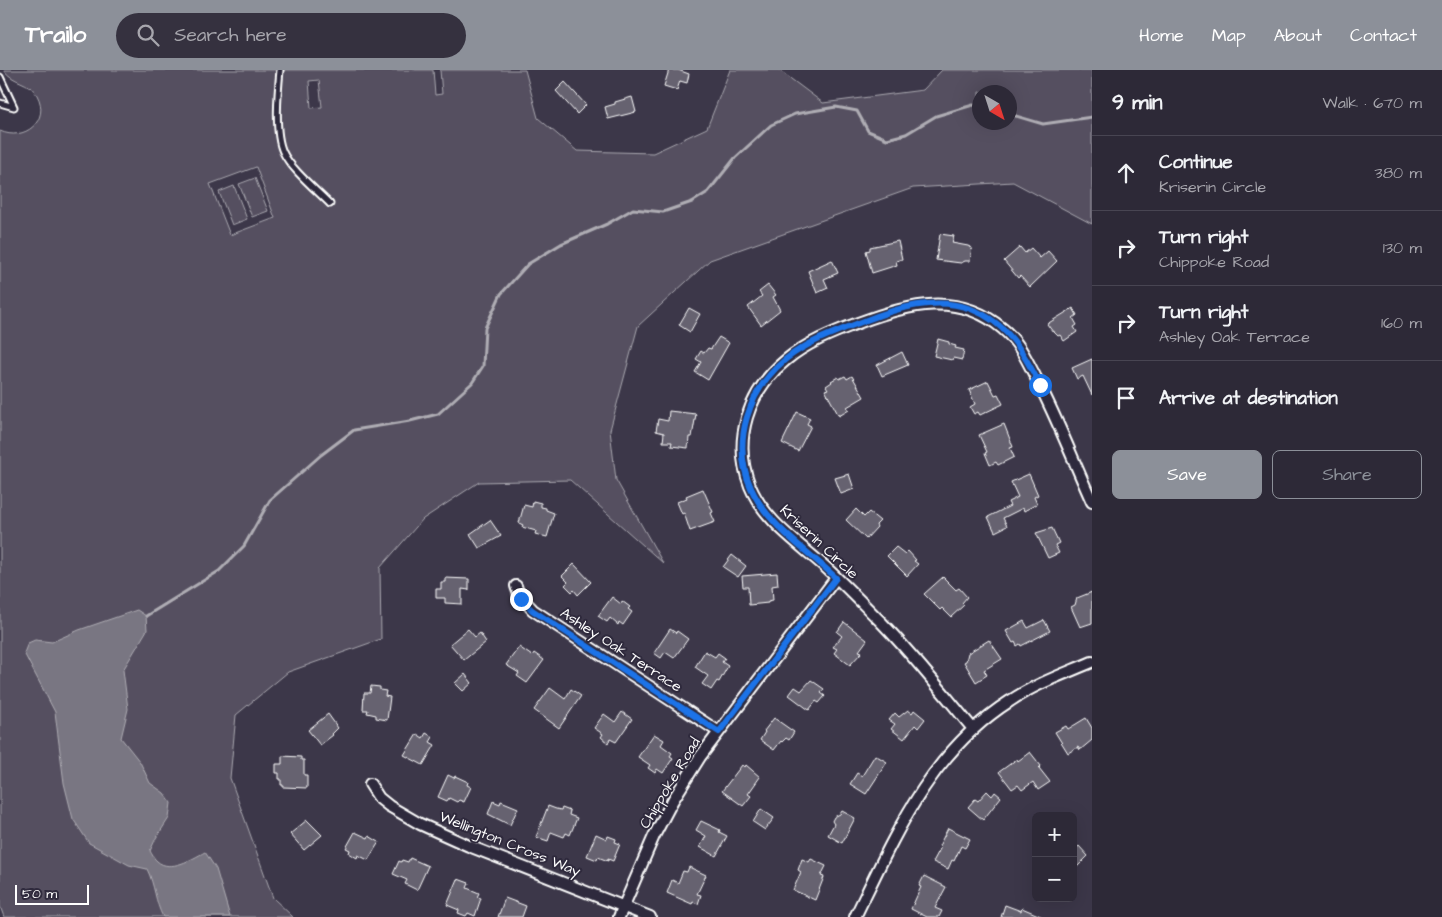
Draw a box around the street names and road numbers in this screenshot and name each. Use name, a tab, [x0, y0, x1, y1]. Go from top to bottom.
street label: Kriserin Circle	[775, 500, 863, 584]
street label: Ashley Oak Terrace	[555, 603, 686, 698]
street label: Chippoke Road	[634, 733, 706, 833]
street label: Wellington Cross Way	[436, 806, 584, 883]

